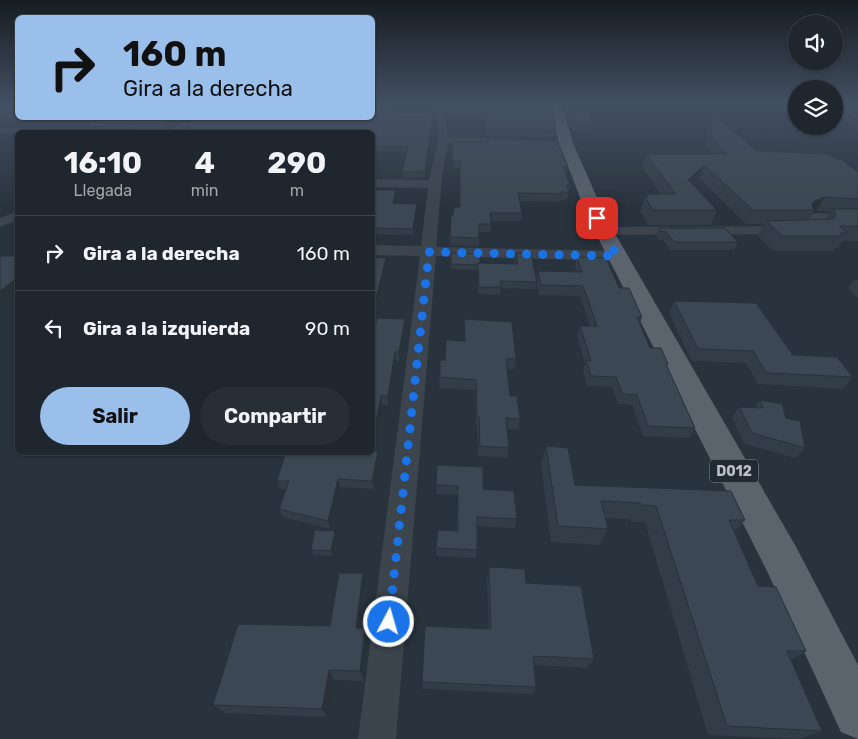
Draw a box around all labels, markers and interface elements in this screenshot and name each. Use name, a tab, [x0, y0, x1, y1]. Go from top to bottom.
map controls	[788, 15, 843, 135]
button: sound	[788, 15, 843, 70]
text: 160 m	[123, 33, 227, 75]
icon: right	[40, 35, 105, 100]
text: Gira a la derecha	[123, 75, 293, 102]
button: layers	[788, 80, 843, 135]
text: 16:10	[64, 145, 142, 181]
text: 4	[194, 145, 215, 181]
text: 290	[267, 145, 326, 181]
text: Llegada	[74, 181, 132, 200]
text: min	[191, 181, 219, 200]
text: m	[290, 181, 304, 200]
pin	[576, 197, 618, 239]
icon: arrive	[583, 204, 611, 232]
icon: right	[40, 239, 68, 267]
text: Gira a la derecha	[83, 242, 240, 265]
text: 160 m	[297, 242, 350, 265]
icon: left	[40, 314, 68, 342]
text: Gira a la izquierda	[83, 317, 250, 340]
text: 90 m	[305, 317, 350, 340]
button: Salir	[40, 387, 190, 445]
button: Compartir	[200, 387, 350, 445]
road number: D012	[710, 460, 758, 482]
position arrow	[362, 595, 414, 647]

